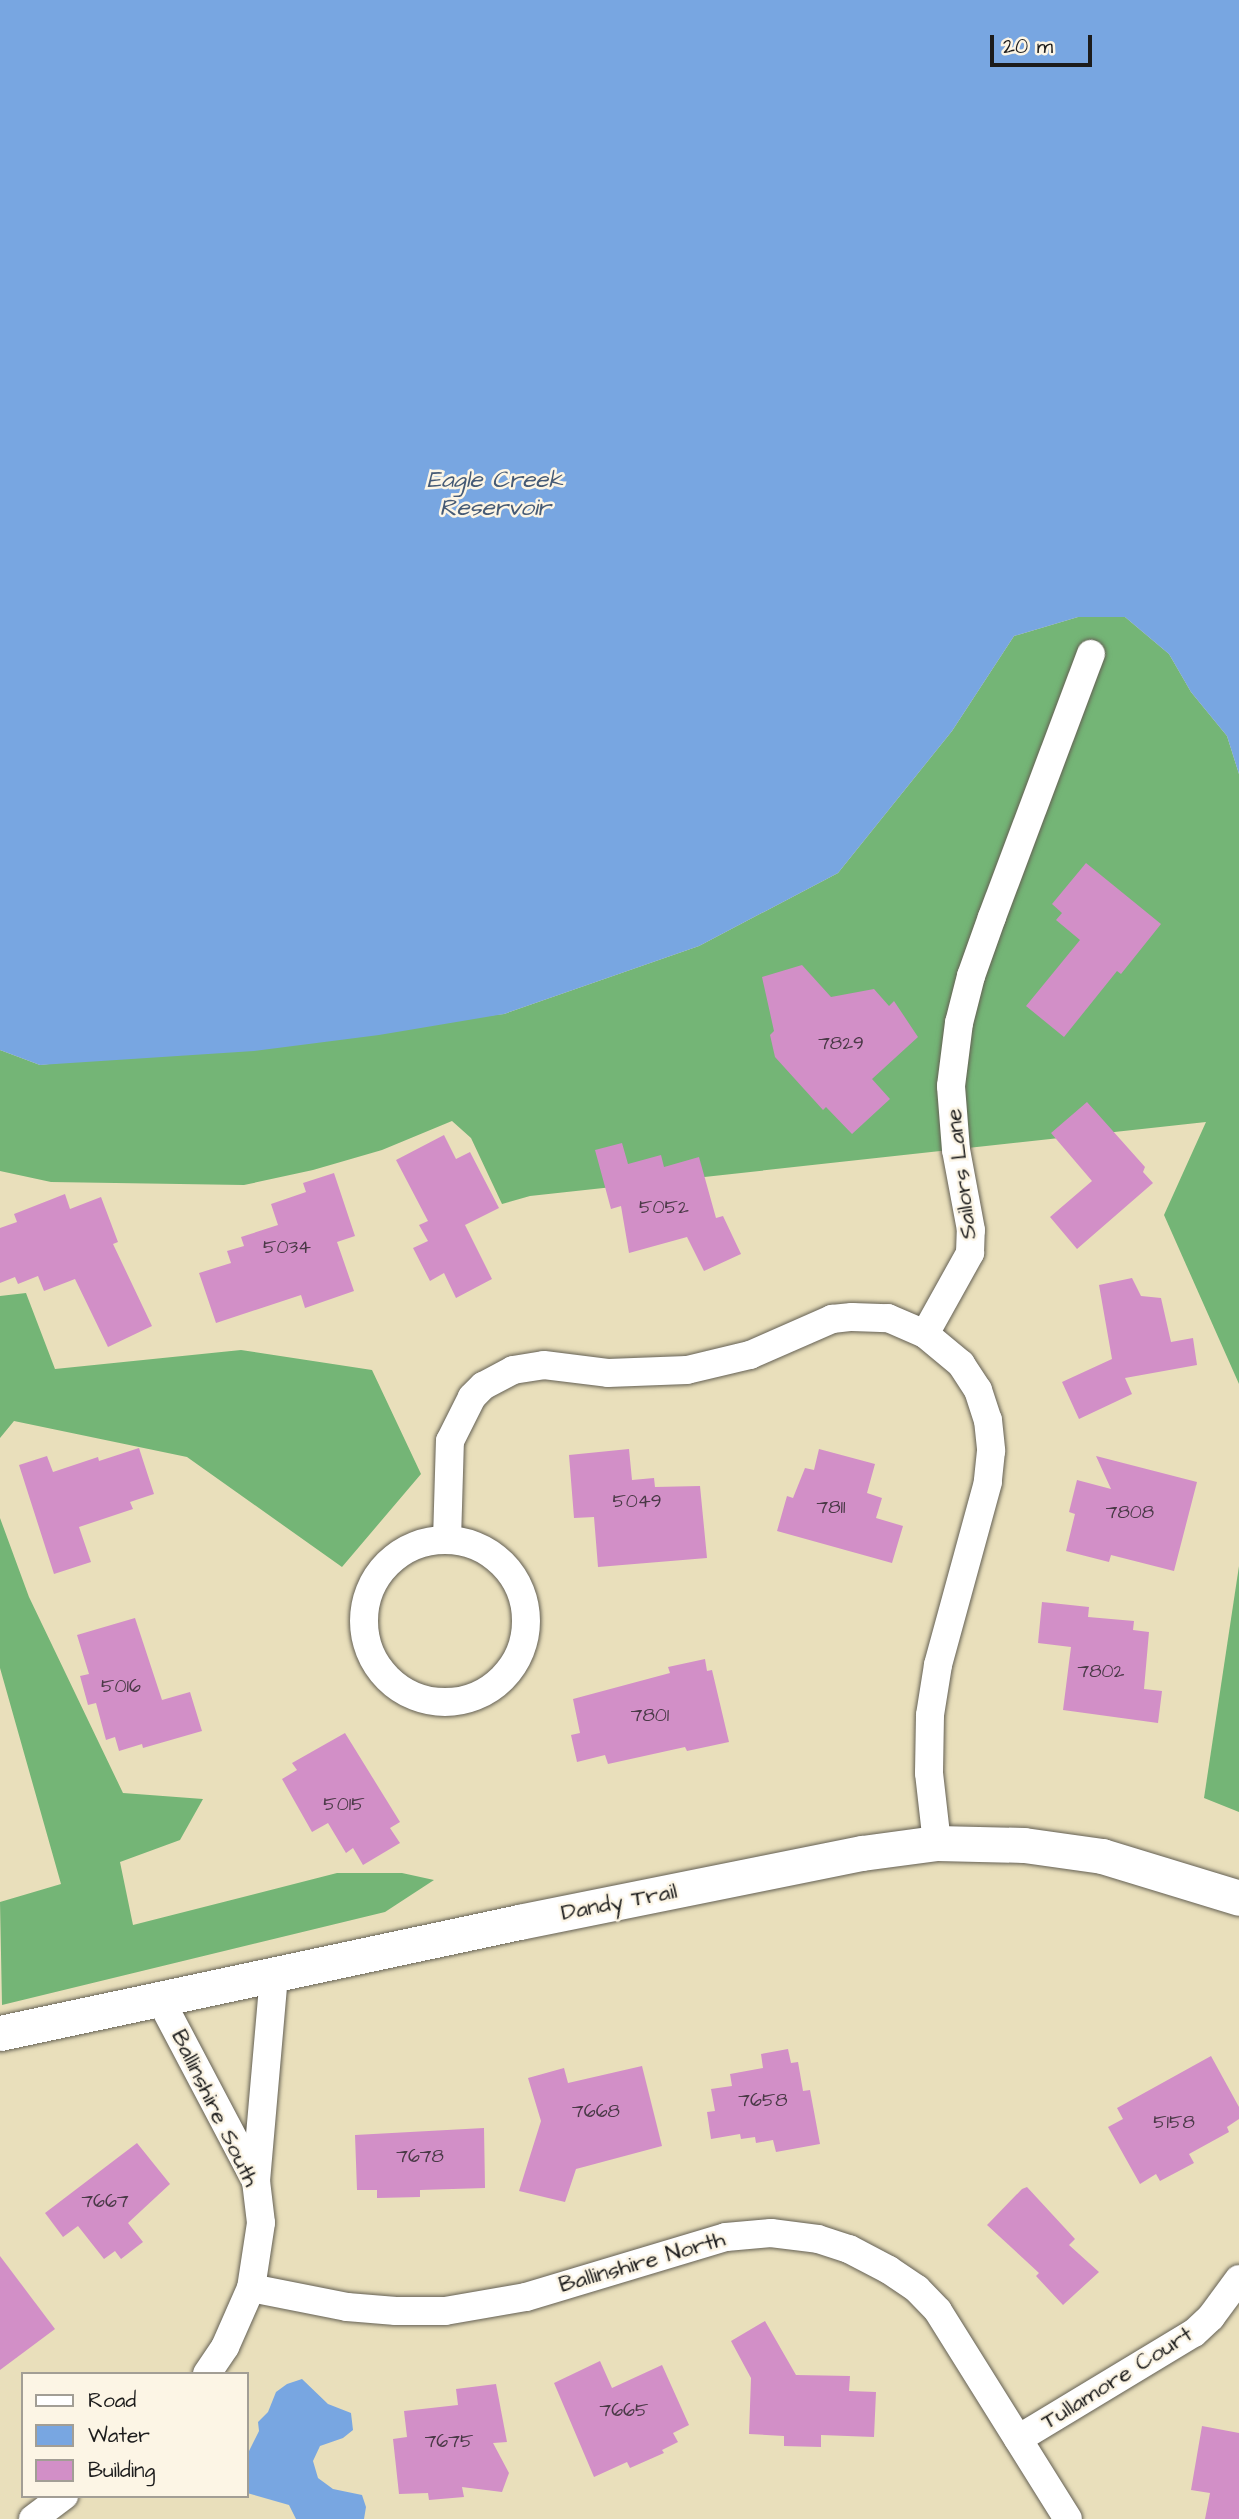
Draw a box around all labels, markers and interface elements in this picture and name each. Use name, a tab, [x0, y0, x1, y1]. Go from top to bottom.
scale bar	[994, 21, 1096, 65]
text: 20 m	[1003, 32, 1053, 61]
water label: Eagle Creek Reservoir	[427, 467, 563, 523]
house number: 7829	[818, 1033, 864, 1055]
street label: Sailors Lane	[939, 1107, 983, 1241]
house number: 5052	[639, 1197, 689, 1219]
house number: 5034	[263, 1237, 311, 1259]
house number: 5049	[612, 1491, 662, 1513]
house number: 7811	[817, 1497, 845, 1519]
house number: 7808	[1106, 1502, 1154, 1524]
house number: 7802	[1078, 1661, 1124, 1683]
house number: 5016	[101, 1676, 141, 1698]
house number: 7801	[631, 1705, 669, 1727]
house number: 5015	[323, 1794, 365, 1816]
street label: Dandy Trail	[559, 1877, 679, 1927]
street label: Ballinshire South	[165, 2025, 265, 2191]
house number: 7658	[738, 2090, 788, 2112]
house number: 7668	[572, 2101, 620, 2123]
house number: 5158	[1153, 2112, 1195, 2134]
house number: 7678	[396, 2146, 444, 2168]
house number: 7667	[81, 2191, 129, 2213]
street label: Ballinshire North	[556, 2225, 728, 2299]
street label: Tullamore Court	[1036, 2320, 1198, 2436]
legend	[21, 2372, 248, 2498]
text: Road	[88, 2386, 136, 2415]
house number: 7665	[600, 2400, 648, 2422]
text: Water	[88, 2421, 150, 2450]
house number: 7675	[425, 2431, 473, 2453]
text: Building	[88, 2456, 155, 2485]

